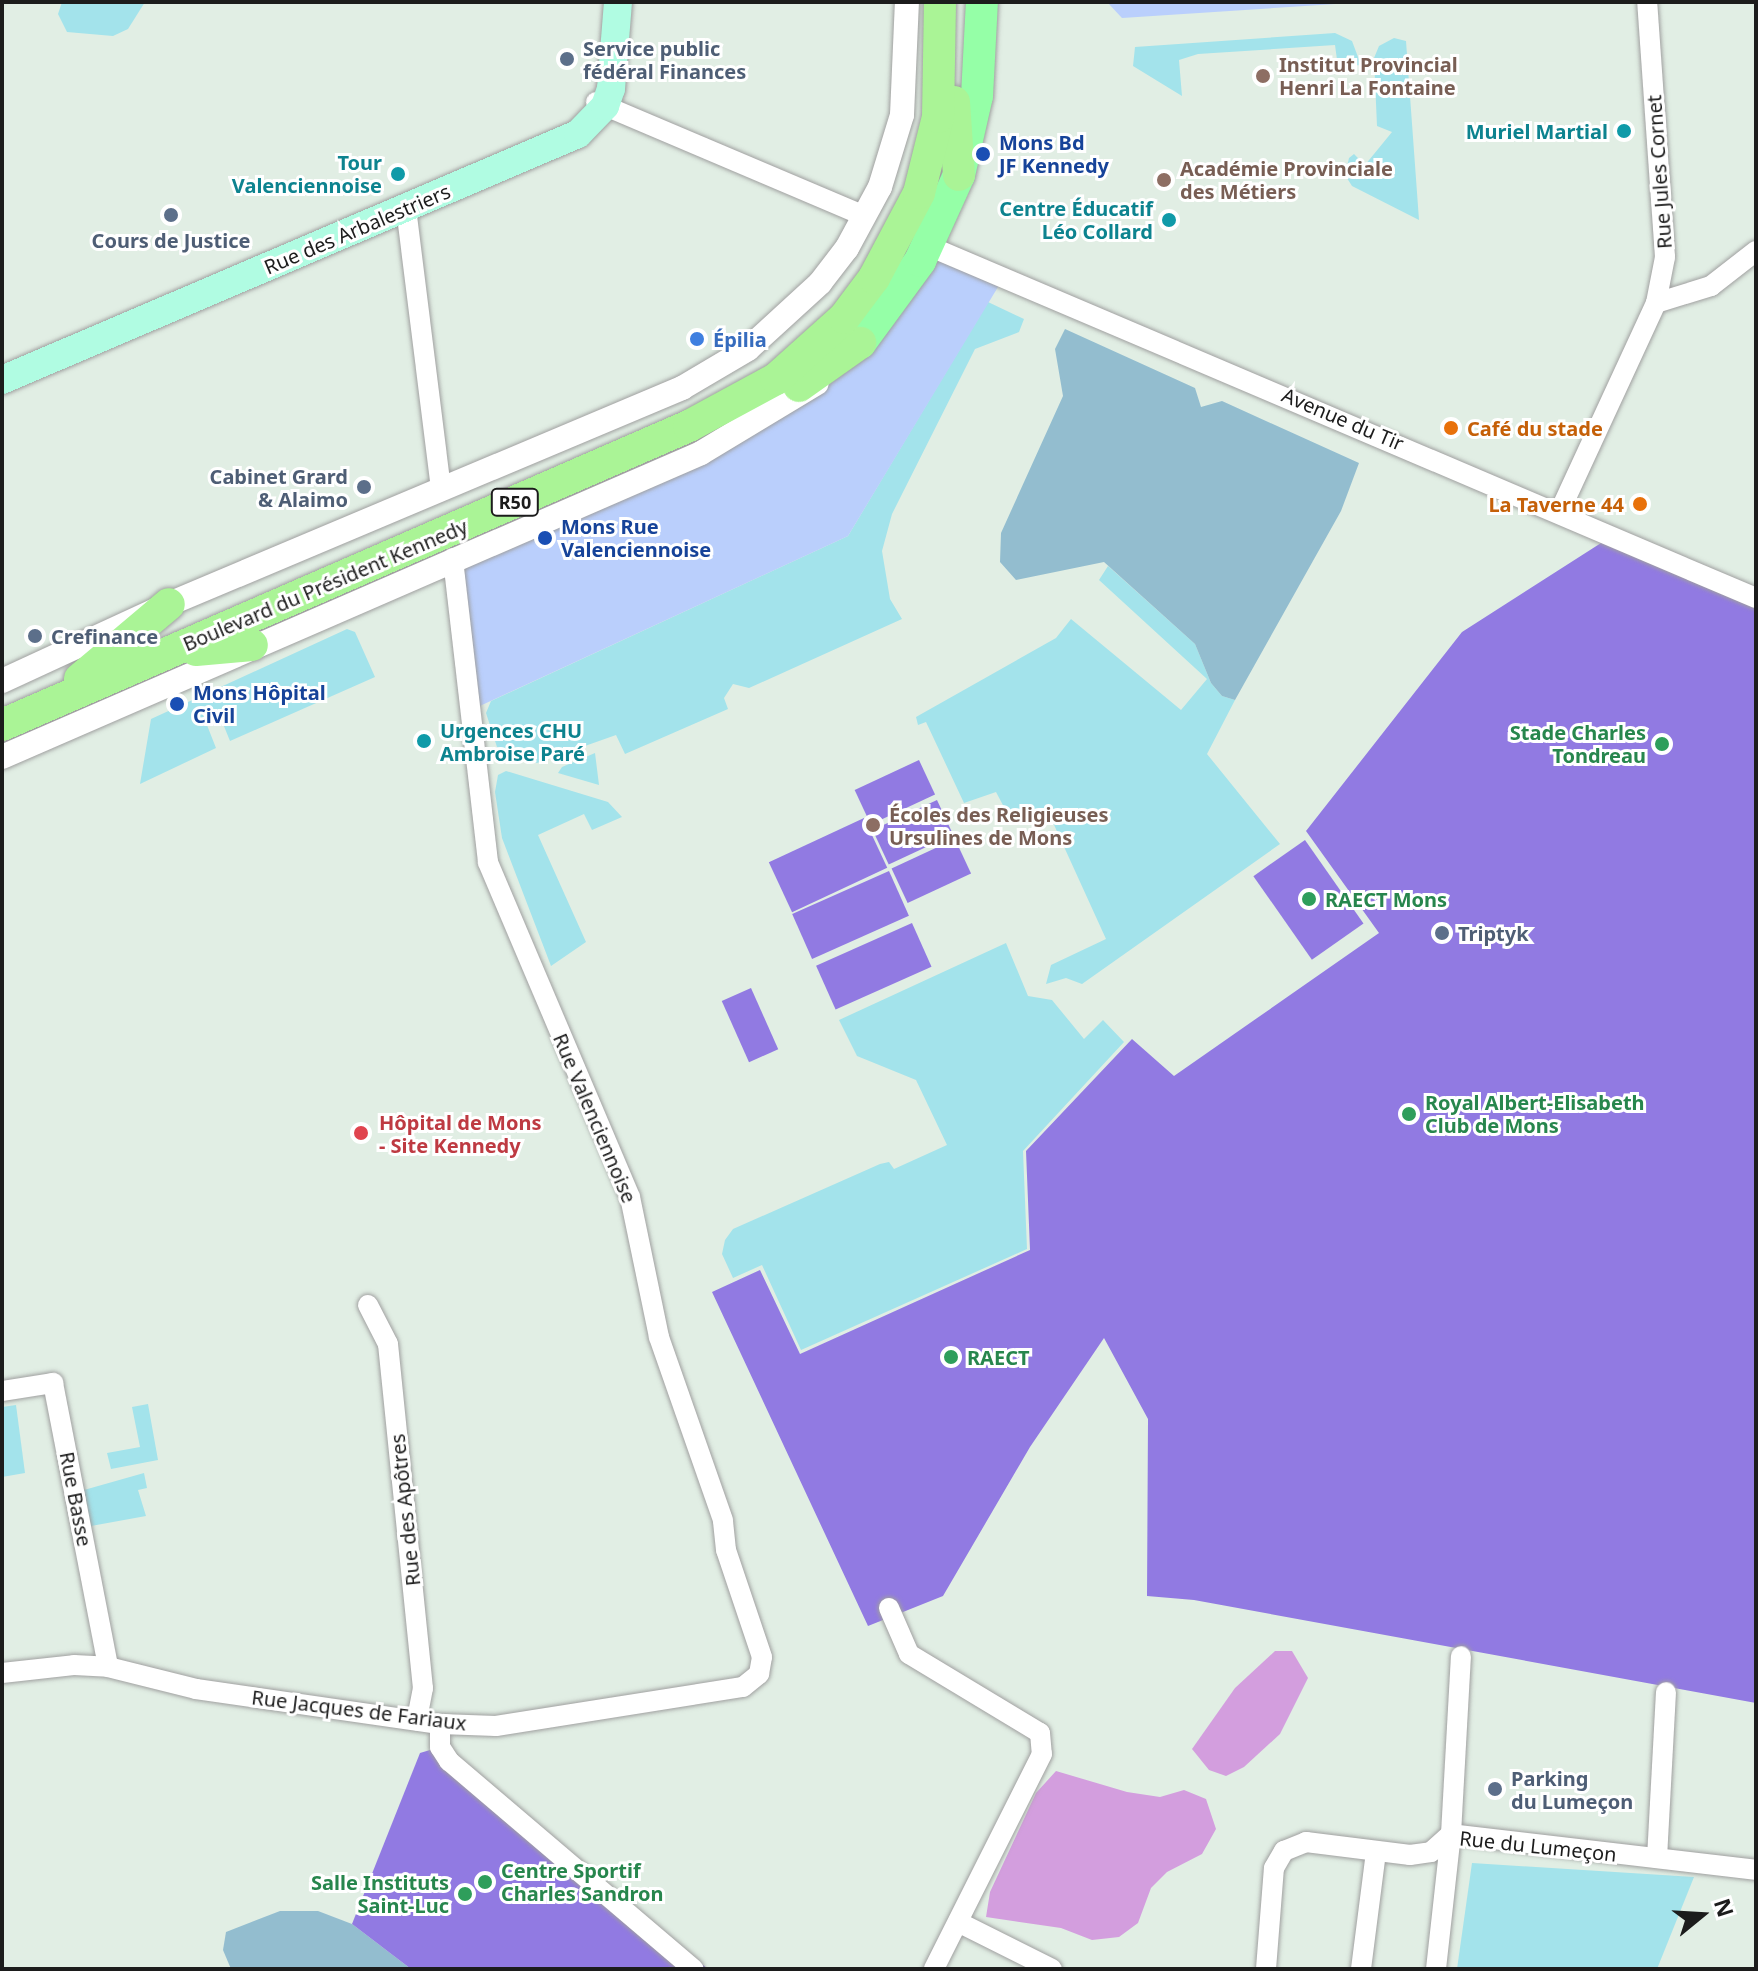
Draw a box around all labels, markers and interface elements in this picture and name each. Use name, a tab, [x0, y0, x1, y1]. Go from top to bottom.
place label: Service public fédéral Finances	[583, 36, 746, 83]
marker: Service public fédéral Finances	[558, 50, 576, 68]
place label: Institut Provincial Henri La Fontaine	[1279, 52, 1458, 99]
marker: Institut Provincial Henri La Fontaine	[1254, 67, 1272, 85]
street label: Rue Jules Cornet	[1642, 94, 1676, 250]
place label: Muriel Martial	[1466, 119, 1608, 143]
marker: Muriel Martial	[1615, 122, 1633, 140]
place label: Mons Bd JF Kennedy	[999, 130, 1109, 177]
marker: Mons Bd JF Kennedy	[974, 145, 992, 163]
place label: Tour Valenciennoise	[232, 150, 382, 197]
place label: Académie Provinciale des Métiers	[1180, 156, 1393, 203]
marker: Tour Valenciennoise	[389, 165, 407, 183]
marker: Académie Provinciale des Métiers	[1155, 171, 1173, 189]
street label: Rue des Arbalestriers	[260, 179, 454, 279]
place label: Centre Éducatif Léo Collard	[999, 196, 1153, 243]
marker: Cours de Justice	[162, 206, 180, 224]
marker: Centre Éducatif Léo Collard	[1160, 211, 1178, 229]
place label: Cours de Justice	[92, 228, 250, 252]
place label: Épilia	[713, 327, 767, 351]
marker: Épilia	[688, 330, 706, 348]
street label: Avenue du Tir	[1279, 383, 1407, 455]
place label: Café du stade	[1467, 416, 1603, 440]
marker: Café du stade	[1442, 419, 1460, 437]
place label: Cabinet Grard & Alaimo	[210, 464, 348, 511]
marker: Cabinet Grard & Alaimo	[355, 478, 373, 496]
road number: R50	[489, 488, 541, 516]
place label: La Taverne 44	[1488, 492, 1624, 516]
marker: La Taverne 44	[1631, 495, 1649, 513]
street label: Boulevard du Président Kennedy	[179, 514, 471, 656]
place label: Mons Rue Valenciennoise	[561, 514, 711, 561]
marker: Mons Rue Valenciennoise	[536, 529, 554, 547]
place label: Crefinance	[51, 624, 158, 648]
marker: Crefinance	[26, 627, 44, 645]
place label: Mons Hôpital Civil	[193, 680, 326, 727]
marker: Mons Hôpital Civil	[168, 695, 186, 713]
place label: Urgences CHU Ambroise Paré	[440, 718, 585, 765]
place label: Stade Charles Tondreau	[1510, 720, 1646, 767]
marker: Urgences CHU Ambroise Paré	[415, 732, 433, 750]
marker: Stade Charles Tondreau	[1653, 735, 1671, 753]
place label: Écoles des Religieuses Ursulines de Mons	[889, 802, 1109, 849]
marker: Écoles des Religieuses Ursulines de Mons	[864, 816, 882, 834]
place label: RAECT Mons	[1325, 887, 1447, 911]
marker: RAECT Mons	[1300, 890, 1318, 908]
place label: Triptyk	[1458, 921, 1529, 945]
marker: Triptyk	[1433, 924, 1451, 942]
street label: Rue Valenciennoise	[548, 1030, 642, 1206]
place label: Royal Albert-Elisabeth Club de Mons	[1425, 1090, 1645, 1137]
marker: Royal Albert-Elisabeth Club de Mons	[1400, 1105, 1418, 1123]
place label: Hôpital de Mons - Site Kennedy	[379, 1110, 541, 1157]
marker: Hôpital de Mons - Site Kennedy	[350, 1122, 372, 1144]
place label: RAECT	[967, 1345, 1030, 1369]
marker: RAECT	[942, 1348, 960, 1366]
street label: Rue des Apôtres	[385, 1433, 425, 1587]
street label: Rue Basse	[55, 1450, 97, 1548]
street label: Rue Jacques de Fariaux	[250, 1685, 468, 1735]
place label: Parking du Lumeçon	[1511, 1766, 1633, 1813]
marker: Parking du Lumeçon	[1486, 1780, 1504, 1798]
street label: Rue du Lumeçon	[1458, 1826, 1618, 1866]
place label: Centre Sportif Charles Sandron	[501, 1858, 664, 1905]
place label: Salle Instituts Saint-Luc	[311, 1870, 449, 1917]
marker: Centre Sportif Charles Sandron	[476, 1873, 494, 1891]
north arrow	[1662, 1875, 1742, 1955]
marker: Salle Instituts Saint-Luc	[456, 1885, 474, 1903]
text: N	[1708, 1894, 1742, 1921]

